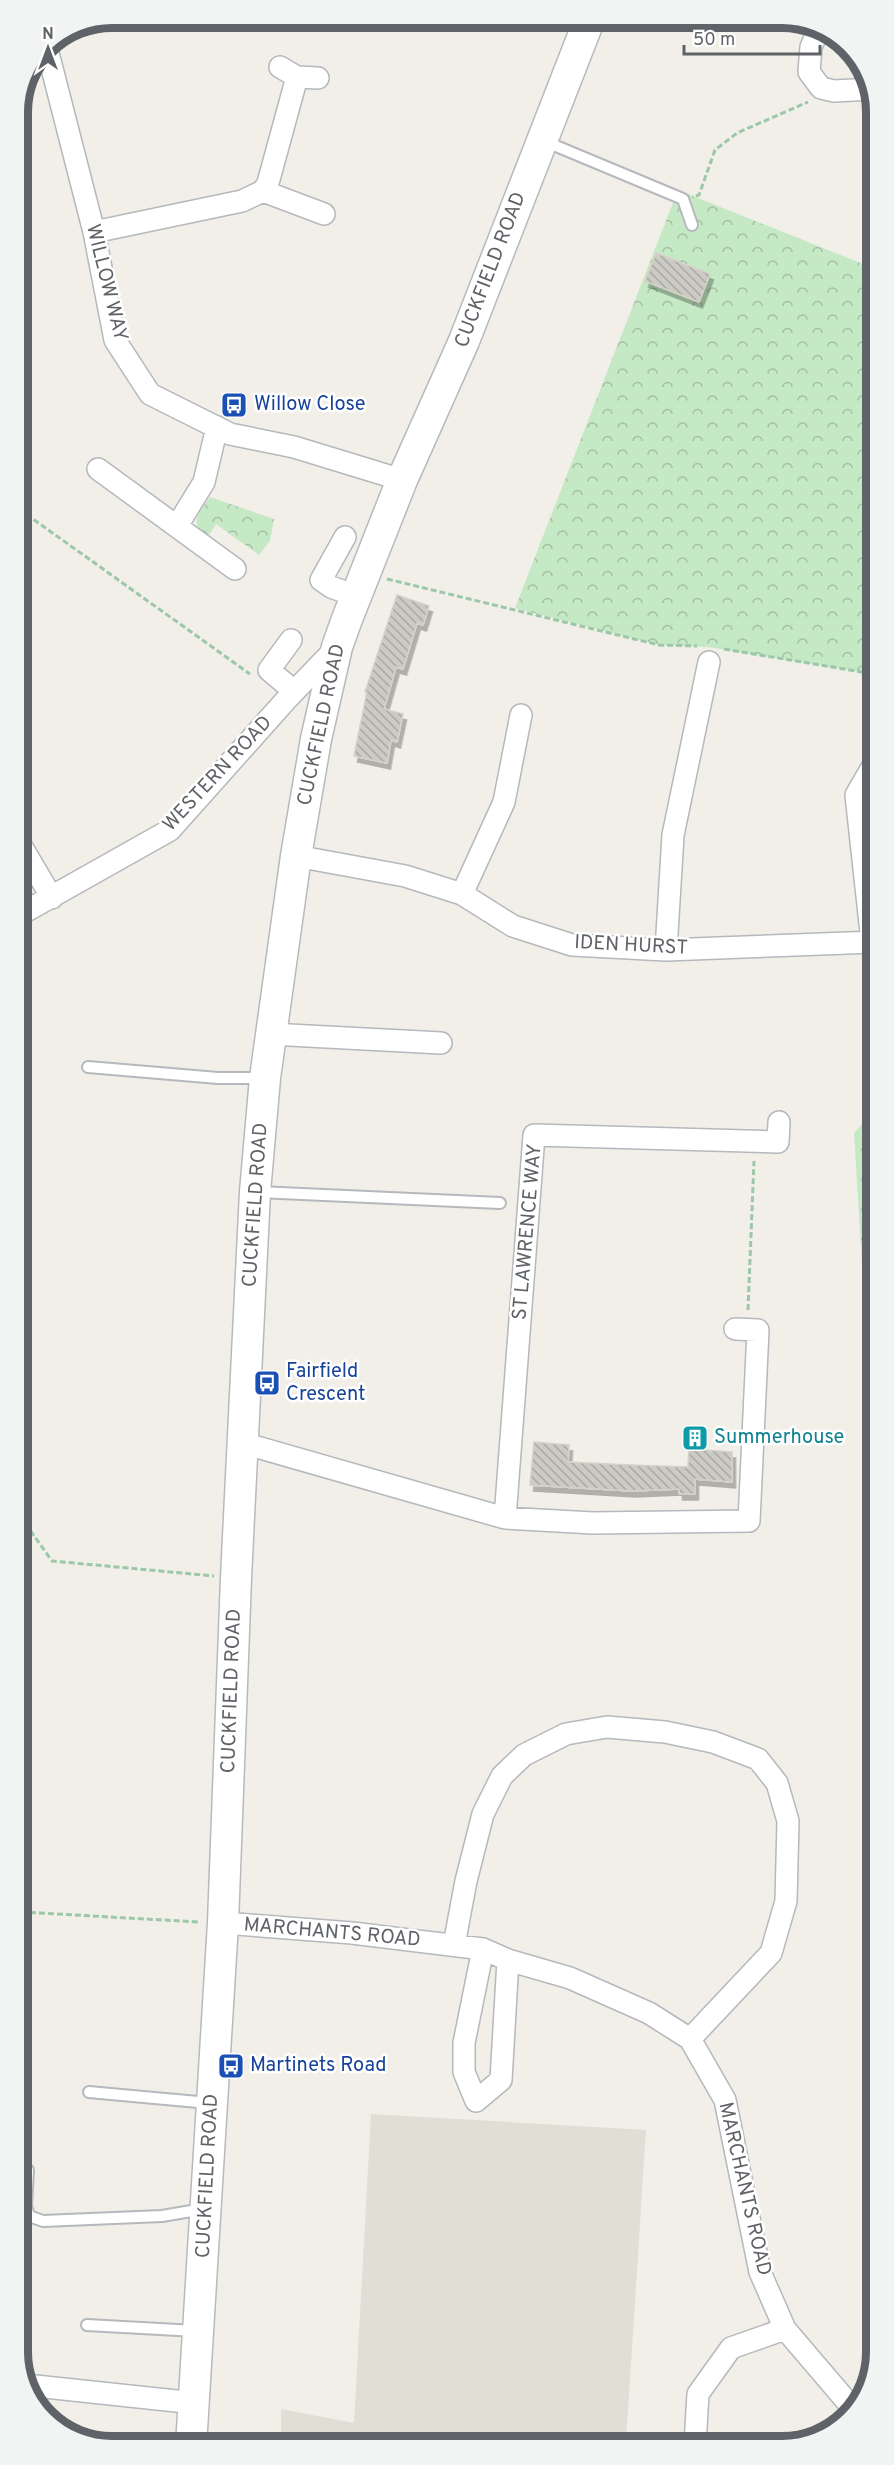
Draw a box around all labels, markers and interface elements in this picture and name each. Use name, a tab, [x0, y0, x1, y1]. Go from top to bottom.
north arrow	[18, 18, 78, 78]
scale bar	[684, 18, 820, 56]
text: N	[42, 25, 54, 45]
text: 50 m	[693, 29, 735, 52]
street label: CUCKFIELD ROAD	[449, 188, 533, 352]
street label: WILLOW WAY	[79, 222, 133, 344]
bus stop icon: Willow Close	[219, 390, 249, 420]
place label: Willow Close	[254, 392, 365, 418]
street label: CUCKFIELD ROAD	[292, 642, 352, 808]
street label: WESTERN ROAD	[158, 711, 278, 837]
street label: IDEN HURST	[573, 930, 689, 962]
street label: CUCKFIELD ROAD	[237, 1122, 275, 1288]
street label: ST LAWRENCE WAY	[507, 1143, 549, 1321]
place label: Fairfield Crescent	[286, 1359, 366, 1408]
bus stop icon: Fairfield Crescent	[252, 1368, 282, 1398]
building icon: Summerhouse	[680, 1423, 710, 1453]
place label: Summerhouse	[714, 1425, 844, 1451]
street label: CUCKFIELD ROAD	[216, 1608, 248, 1774]
street label: MARCHANTS ROAD	[242, 1912, 422, 1954]
bus stop icon: Martinets Road	[216, 2051, 246, 2081]
place label: Martinets Road	[250, 2053, 386, 2079]
street label: CUCKFIELD ROAD	[191, 2093, 225, 2259]
street label: MARCHANTS ROAD	[711, 2100, 777, 2278]

